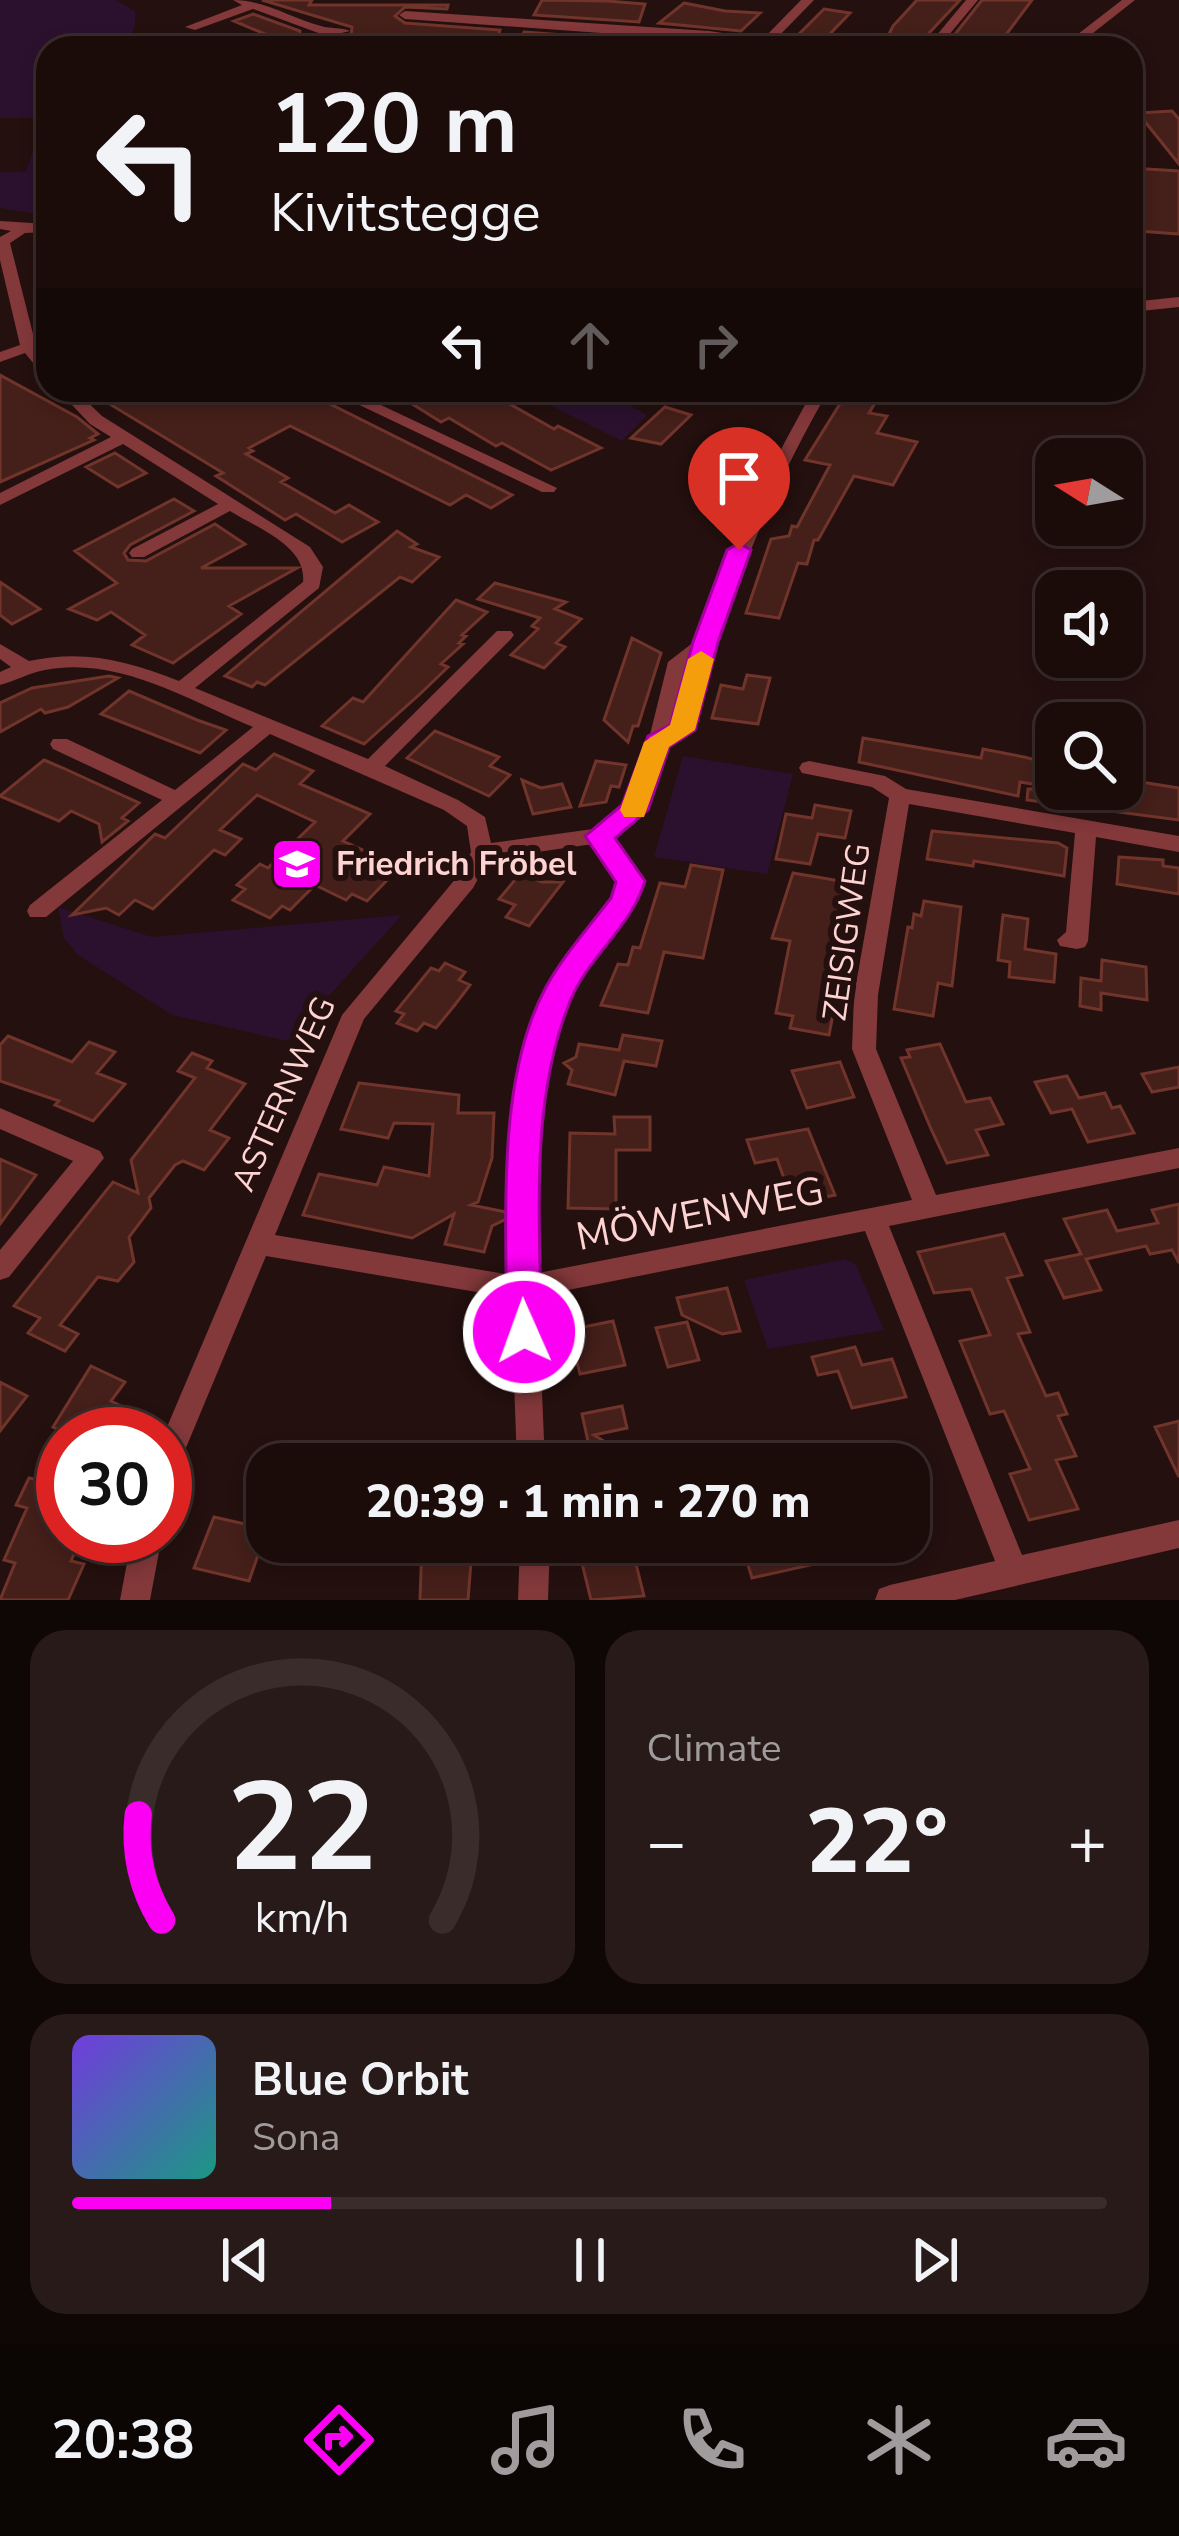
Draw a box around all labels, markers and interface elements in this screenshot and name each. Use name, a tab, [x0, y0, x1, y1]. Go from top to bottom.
text: 120 m	[270, 67, 518, 182]
icon: left	[72, 84, 228, 240]
text: Kivitstegge	[270, 176, 541, 250]
icon: left	[431, 312, 497, 378]
icon: ahead	[557, 312, 623, 378]
icon: right	[683, 312, 749, 378]
pin	[688, 427, 790, 550]
north arrow	[1035, 438, 1143, 546]
map controls	[1035, 438, 1143, 810]
icon: arrive	[706, 445, 772, 511]
button: sound	[1035, 570, 1143, 678]
button: search	[1035, 702, 1143, 810]
school or university icon: Friedrich Fröbel	[269, 836, 325, 892]
street label: ZEISIGWEG	[812, 840, 882, 1024]
place label: Friedrich Fröbel	[336, 842, 577, 887]
street label: ASTERNWEG	[221, 990, 347, 1198]
street label: MÖWENWEG	[572, 1164, 828, 1264]
position arrow	[461, 1269, 587, 1395]
speed limit sign: 30	[36, 1407, 192, 1563]
text: 20:39 · 1 min · 270 m	[365, 1472, 811, 1533]
text: Climate	[647, 1722, 782, 1775]
text: 22	[227, 1743, 377, 1913]
text: 22°	[805, 1781, 948, 1904]
text: −	[647, 1798, 686, 1888]
text: +	[1067, 1798, 1107, 1888]
text: km/h	[255, 1889, 350, 1947]
text: Blue Orbit	[252, 2050, 469, 2111]
text: Sona	[252, 2111, 341, 2164]
icon: previous	[212, 2227, 278, 2293]
icon: pause	[557, 2227, 623, 2293]
icon: next	[902, 2227, 968, 2293]
icon: directions	[297, 2398, 381, 2482]
icon: music	[484, 2398, 568, 2482]
icon: phone	[670, 2398, 754, 2482]
icon: climate	[857, 2398, 941, 2482]
icon: car	[1044, 2398, 1128, 2482]
text: 20:38	[51, 2403, 194, 2477]

